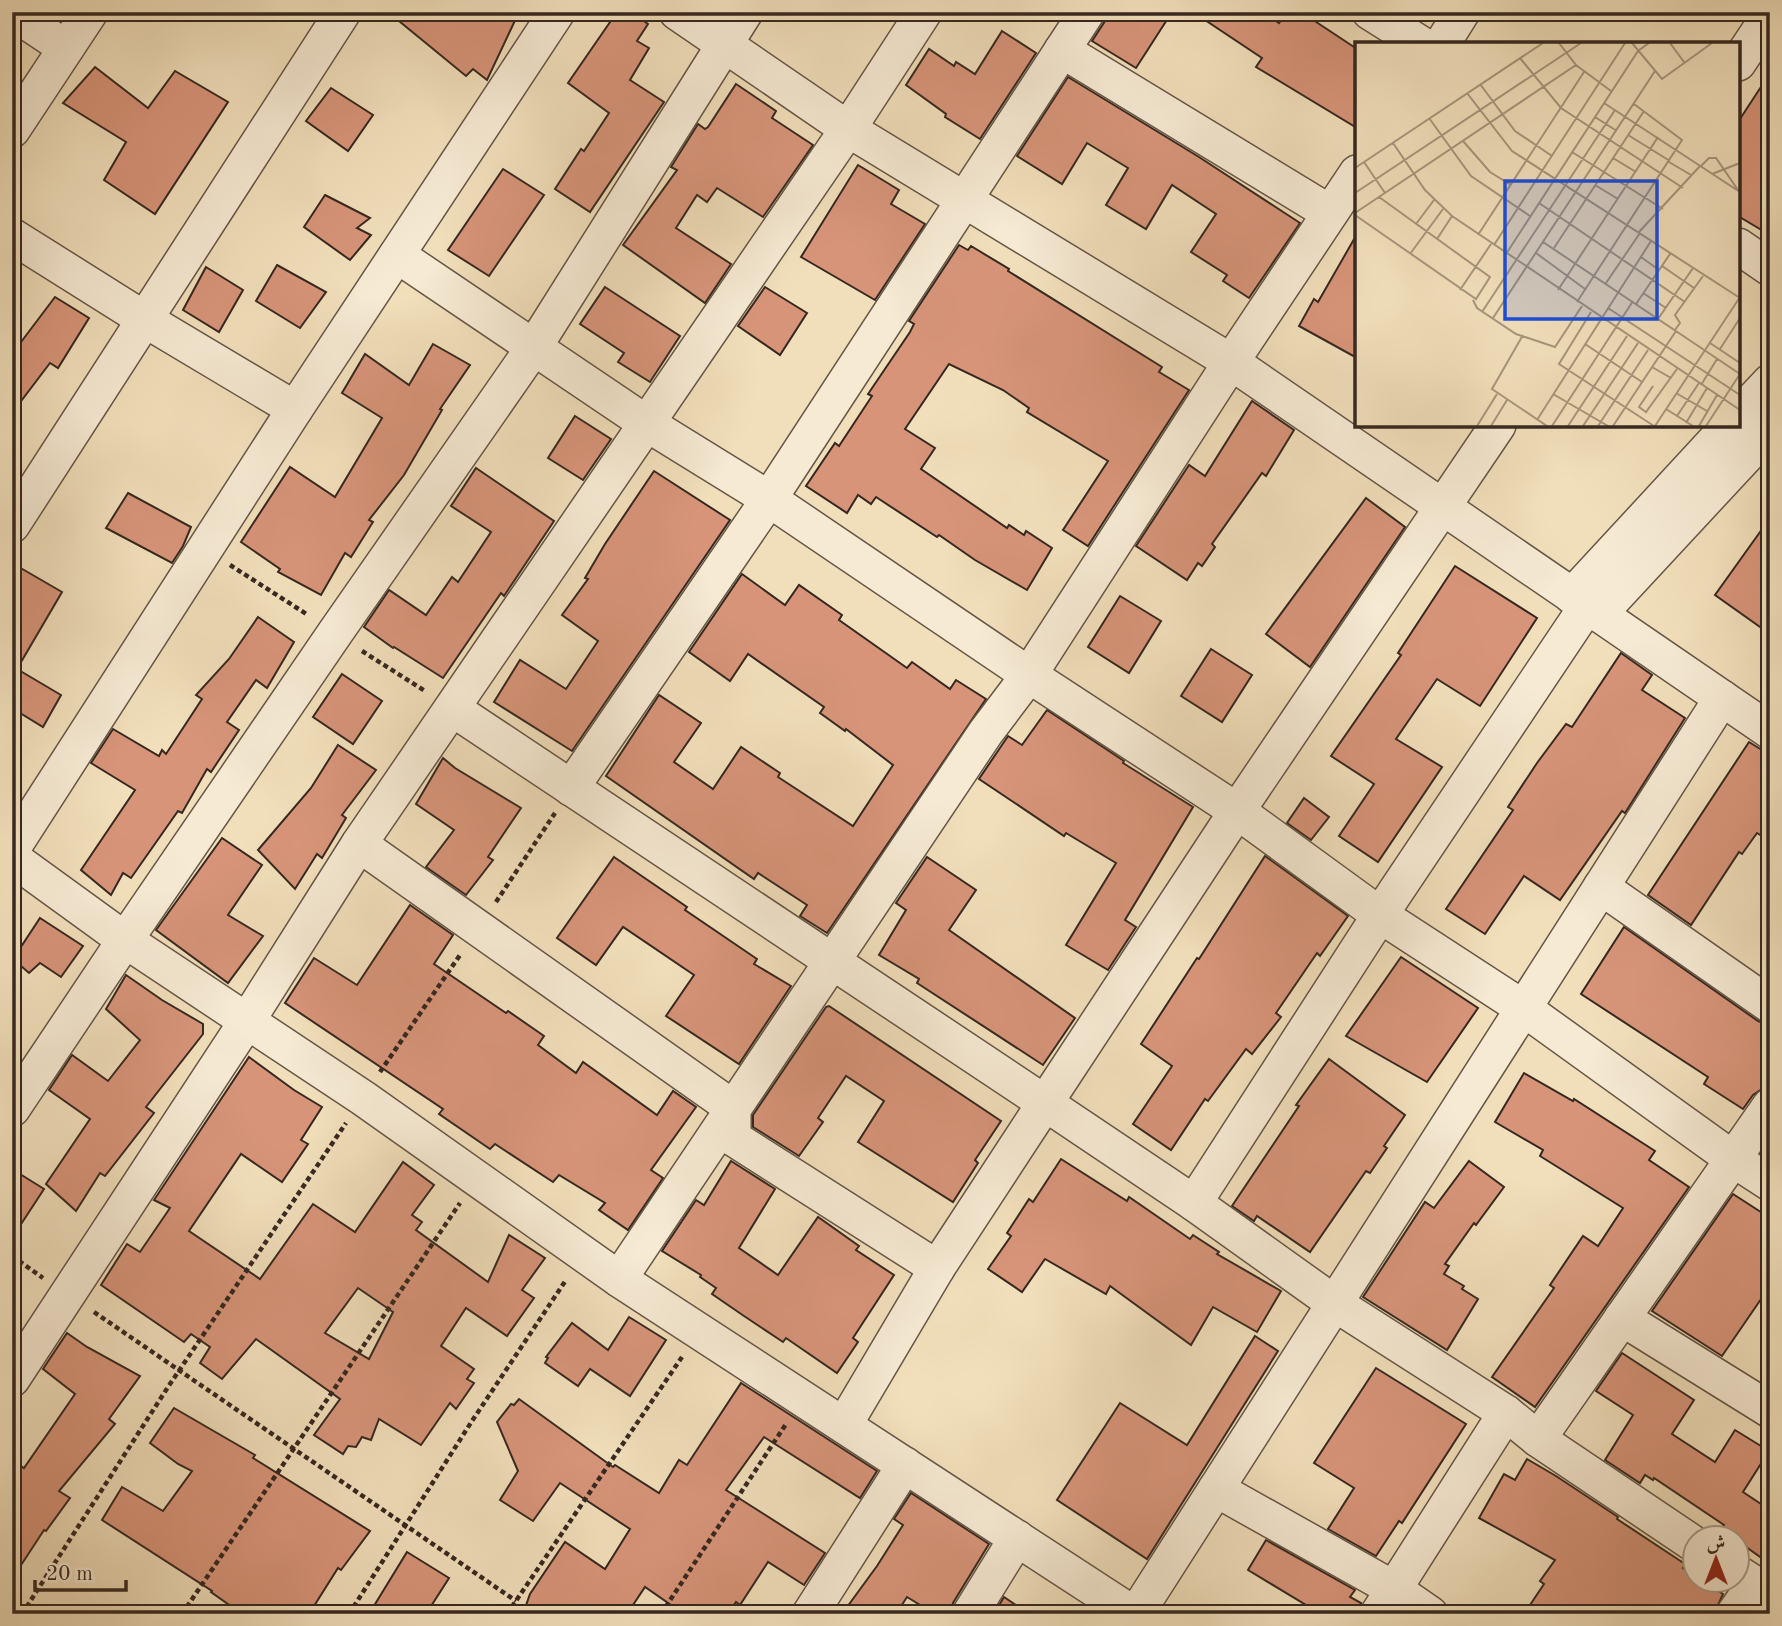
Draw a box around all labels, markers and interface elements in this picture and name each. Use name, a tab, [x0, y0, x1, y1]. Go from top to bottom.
inset map	[1355, 42, 1740, 427]
north arrow	[1680, 1524, 1750, 1594]
text: ش	[1707, 1535, 1725, 1554]
scale bar	[35, 1549, 126, 1593]
text: 20 m	[46, 1564, 93, 1585]

